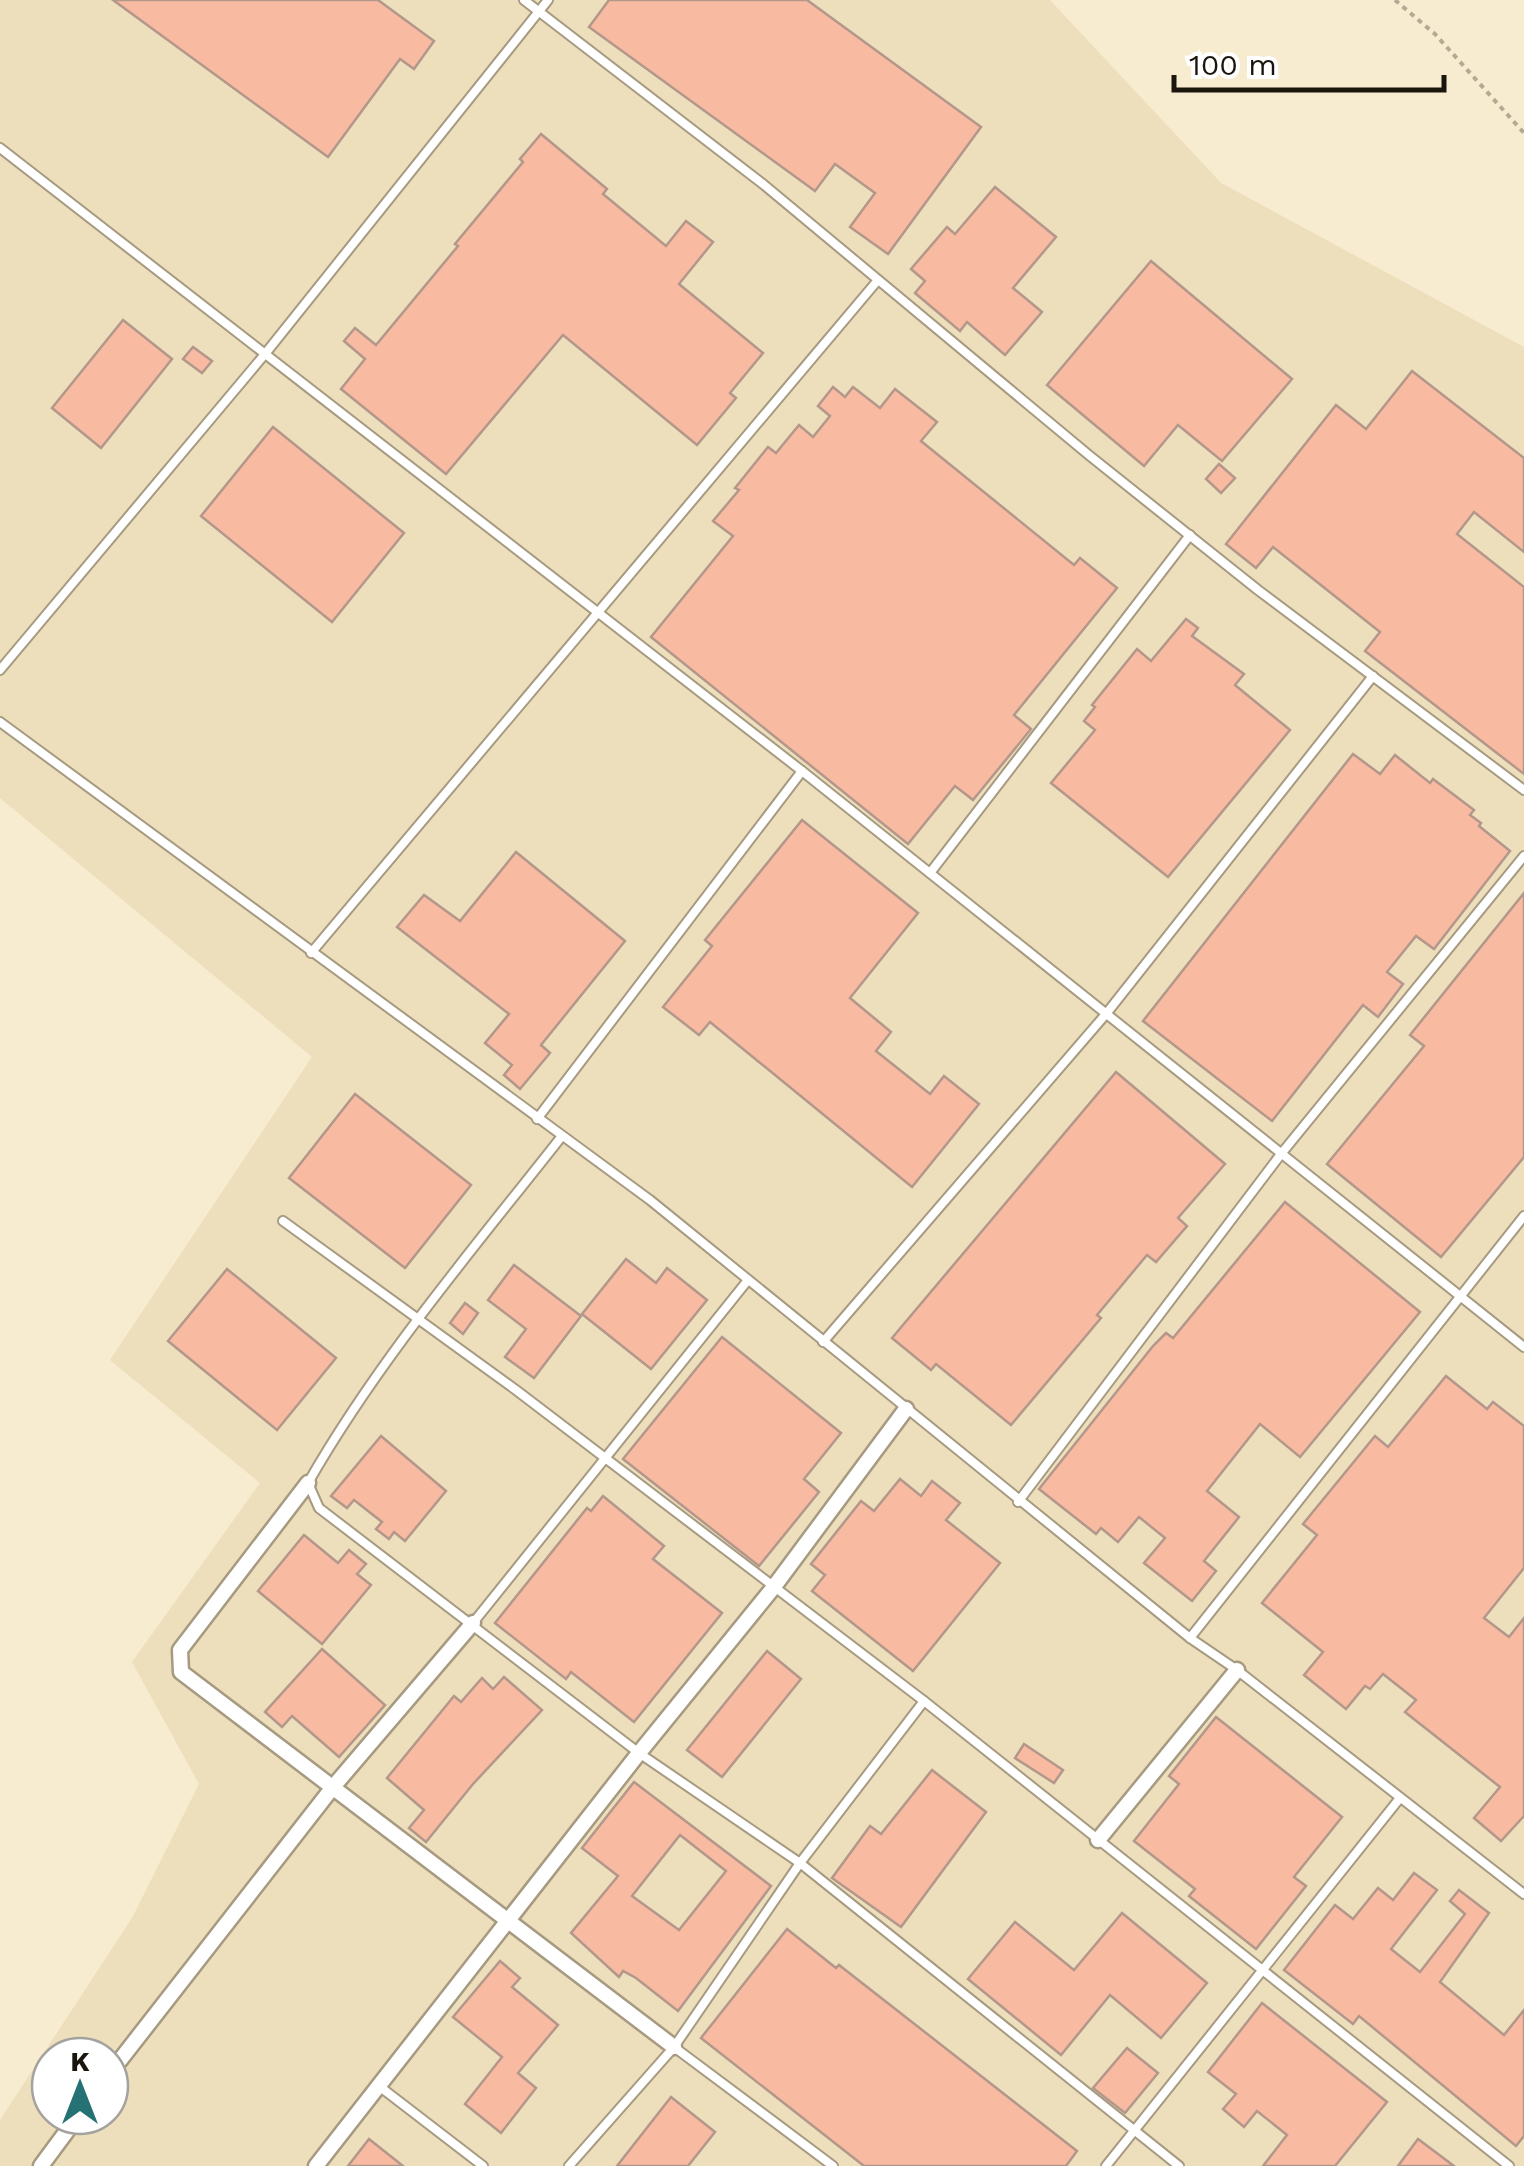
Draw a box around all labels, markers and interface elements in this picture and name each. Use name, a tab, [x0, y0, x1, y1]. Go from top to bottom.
scale bar	[1174, 30, 1444, 92]
text: 100 m	[1189, 47, 1277, 82]
north arrow	[30, 2036, 130, 2136]
text: K	[70, 2045, 90, 2078]

